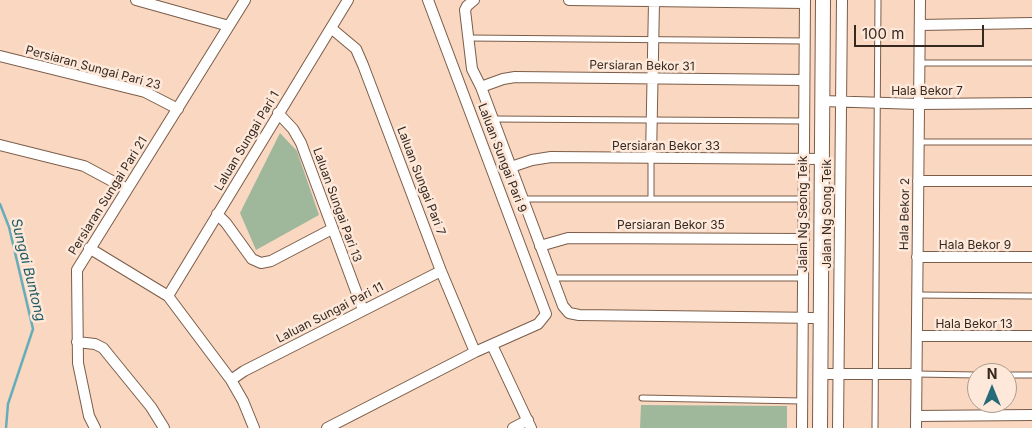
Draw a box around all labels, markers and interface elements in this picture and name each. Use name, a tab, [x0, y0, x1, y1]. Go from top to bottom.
scale bar	[857, 15, 987, 47]
text: 100 m	[862, 24, 904, 43]
street label: Persiaran Sungai Pari 23	[24, 43, 162, 93]
street label: Persiaran Bekor 31	[589, 58, 695, 74]
street label: Hala Bekor 7	[891, 84, 963, 98]
street label: Laluan Sungai Pari 1	[212, 89, 282, 193]
street label: Laluan Sungai Pari 9	[475, 101, 529, 215]
street label: Laluan Sungai Pari 7	[394, 125, 448, 237]
street label: Persiaran Sungai Pari 21	[66, 134, 150, 258]
street label: Persiaran Bekor 33	[612, 139, 720, 153]
street label: Laluan Sungai Pari 13	[310, 146, 364, 264]
street label: Jalan Ng Seong Teik	[796, 156, 810, 272]
street label: Jalan Ng Song Teik	[820, 159, 834, 269]
street label: Hala Bekor 2	[897, 178, 913, 250]
water label: Sungai Buntong	[7, 217, 49, 323]
street label: Persiaran Bekor 35	[617, 218, 725, 232]
street label: Hala Bekor 9	[939, 238, 1011, 252]
street label: Laluan Sungai Pari 11	[274, 280, 386, 346]
street label: Hala Bekor 13	[935, 317, 1013, 331]
north arrow	[967, 363, 1017, 413]
text: N	[987, 365, 997, 382]

